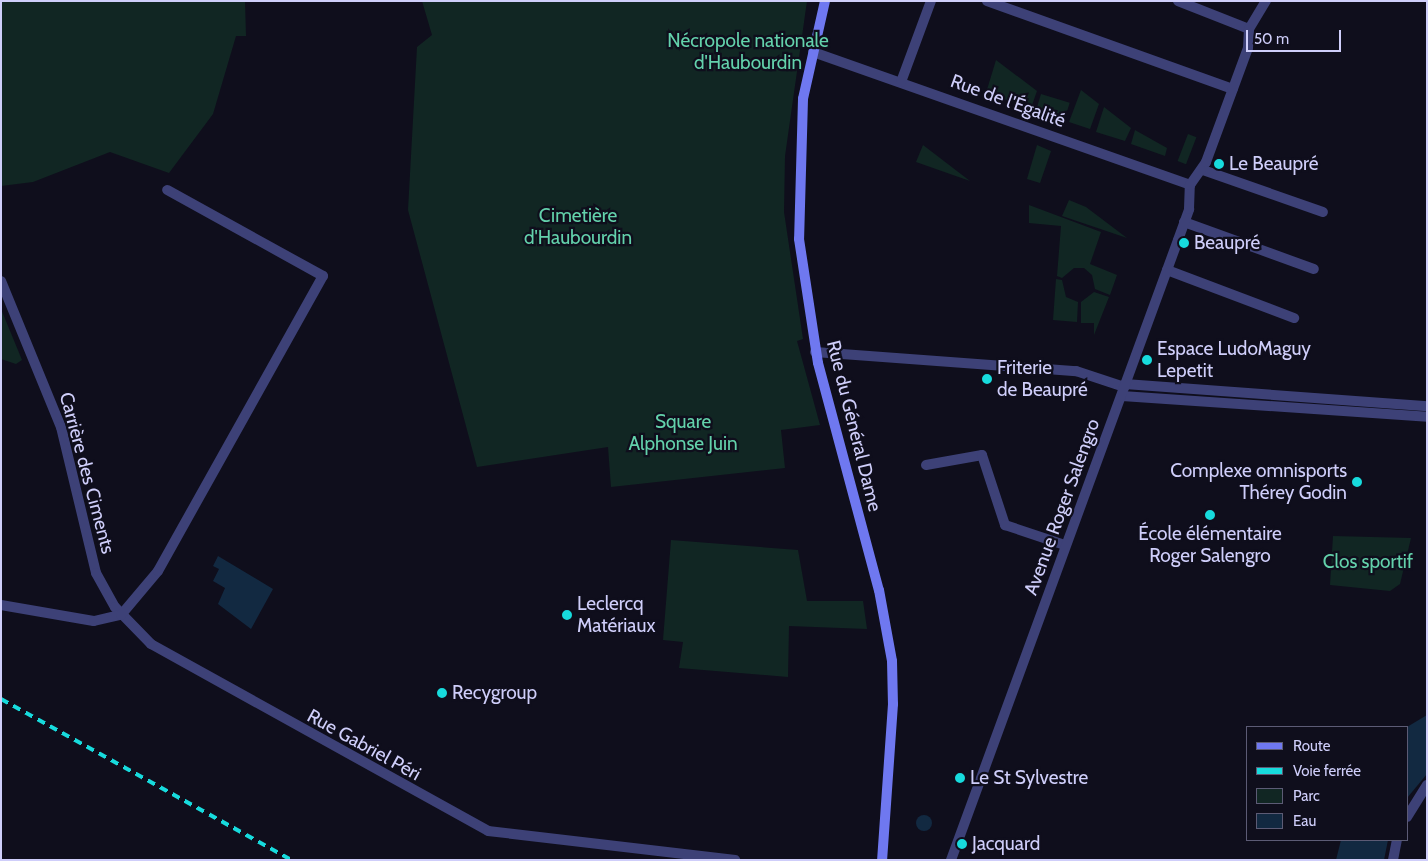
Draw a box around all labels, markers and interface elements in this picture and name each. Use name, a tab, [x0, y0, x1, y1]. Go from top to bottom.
scale bar	[1248, 20, 1343, 52]
park label: Nécropole nationale d'Haubourdin	[667, 30, 829, 74]
text: 50 m	[1254, 30, 1289, 48]
street label: Rue de l'Égalité	[947, 70, 1069, 132]
place label: Le Beaupré	[1229, 153, 1319, 175]
marker: Le Beaupré	[1213, 158, 1225, 170]
park label: Cimetière d'Haubourdin	[524, 205, 632, 249]
place label: Beaupré	[1194, 232, 1260, 254]
marker: Beaupré	[1178, 237, 1190, 249]
street label: Rue du Général Dame	[822, 338, 886, 514]
place label: Espace LudoMaguy Lepetit	[1157, 338, 1311, 382]
marker: Espace LudoMaguy Lepetit	[1141, 354, 1153, 366]
place label: Friterie de Beaupré	[997, 357, 1088, 401]
marker: Friterie de Beaupré	[981, 373, 993, 385]
street label: Carrière des Ciments	[54, 390, 120, 556]
park label: Square Alphonse Juin	[628, 411, 738, 455]
street label: Avenue Roger Salengro	[1019, 416, 1105, 598]
place label: Complexe omnisports Thérey Godin	[1170, 460, 1347, 504]
marker: Complexe omnisports Thérey Godin	[1351, 476, 1363, 488]
marker: École élémentaire Roger Salengro	[1204, 509, 1216, 521]
place label: École élémentaire Roger Salengro	[1138, 523, 1282, 567]
park label: Clos sportif	[1323, 551, 1413, 573]
place label: Leclercq Matériaux	[577, 593, 655, 637]
marker: Leclercq Matériaux	[561, 609, 573, 621]
place label: Recygroup	[452, 682, 537, 704]
marker: Recygroup	[436, 687, 448, 699]
street label: Rue Gabriel Péri	[303, 704, 425, 786]
legend	[1246, 726, 1408, 841]
text: Route	[1293, 737, 1331, 755]
text: Voie ferrée	[1293, 762, 1361, 780]
place label: Le St Sylvestre	[970, 767, 1088, 789]
marker: Le St Sylvestre	[954, 772, 966, 784]
text: Parc	[1293, 787, 1320, 805]
text: Eau	[1293, 812, 1316, 830]
place label: Jacquard	[972, 833, 1040, 855]
marker: Jacquard	[956, 838, 968, 850]

